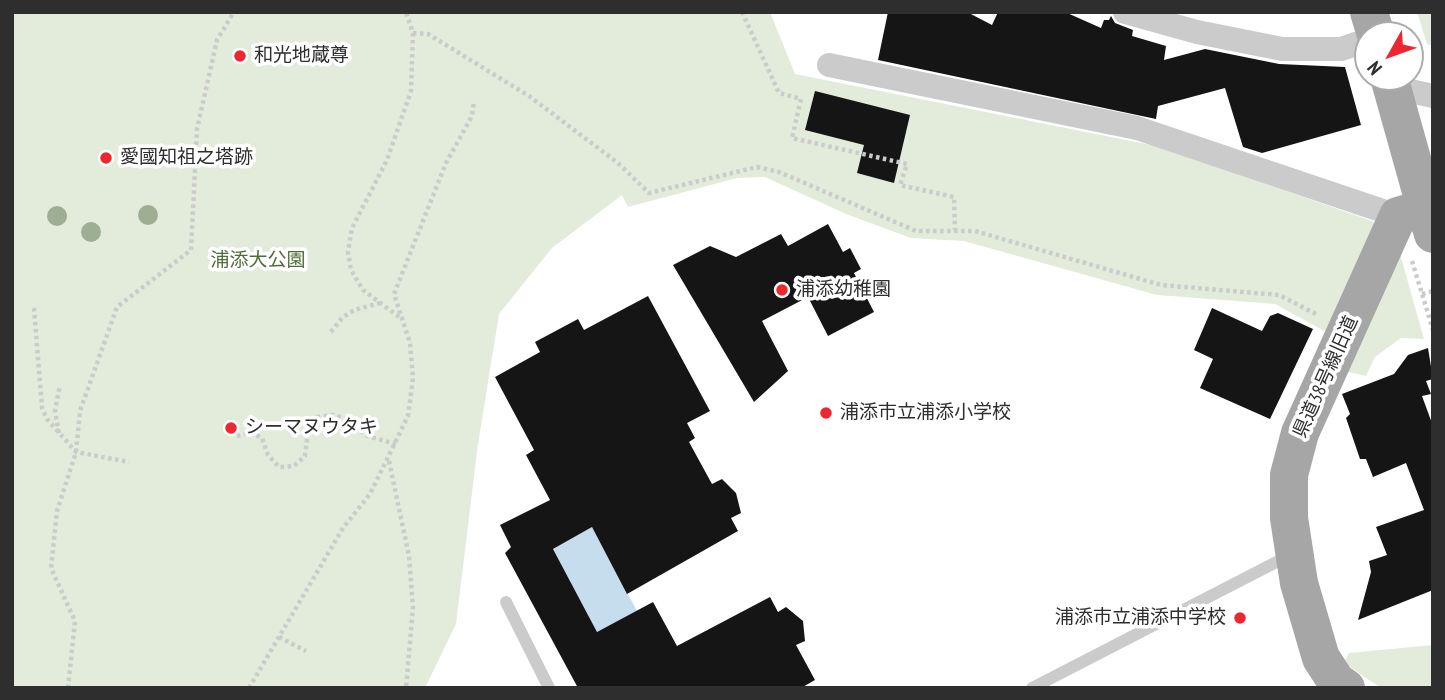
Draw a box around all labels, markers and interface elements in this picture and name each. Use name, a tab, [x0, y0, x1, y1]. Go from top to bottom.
north arrow	[1354, 21, 1424, 91]
place label: 和光地蔵尊	[254, 45, 349, 67]
marker: 和光地蔵尊	[232, 48, 248, 64]
text: N	[1362, 57, 1387, 80]
place label: 愛國知祖之塔跡	[120, 147, 253, 169]
marker: 愛國知祖之塔跡	[98, 150, 114, 166]
park label: 浦添大公園	[211, 250, 305, 272]
place label: 浦添幼稚園	[796, 279, 891, 301]
marker: 浦添幼稚園	[774, 282, 790, 298]
street label: 県道38号線旧道	[1289, 312, 1363, 442]
place label: 浦添市立浦添小学校	[840, 402, 1011, 424]
marker: 浦添市立浦添小学校	[818, 405, 834, 421]
place label: シーマヌウタキ	[245, 417, 378, 439]
marker: シーマヌウタキ	[223, 420, 239, 436]
place label: 浦添市立浦添中学校	[1055, 607, 1226, 629]
marker: 浦添市立浦添中学校	[1232, 610, 1248, 626]

